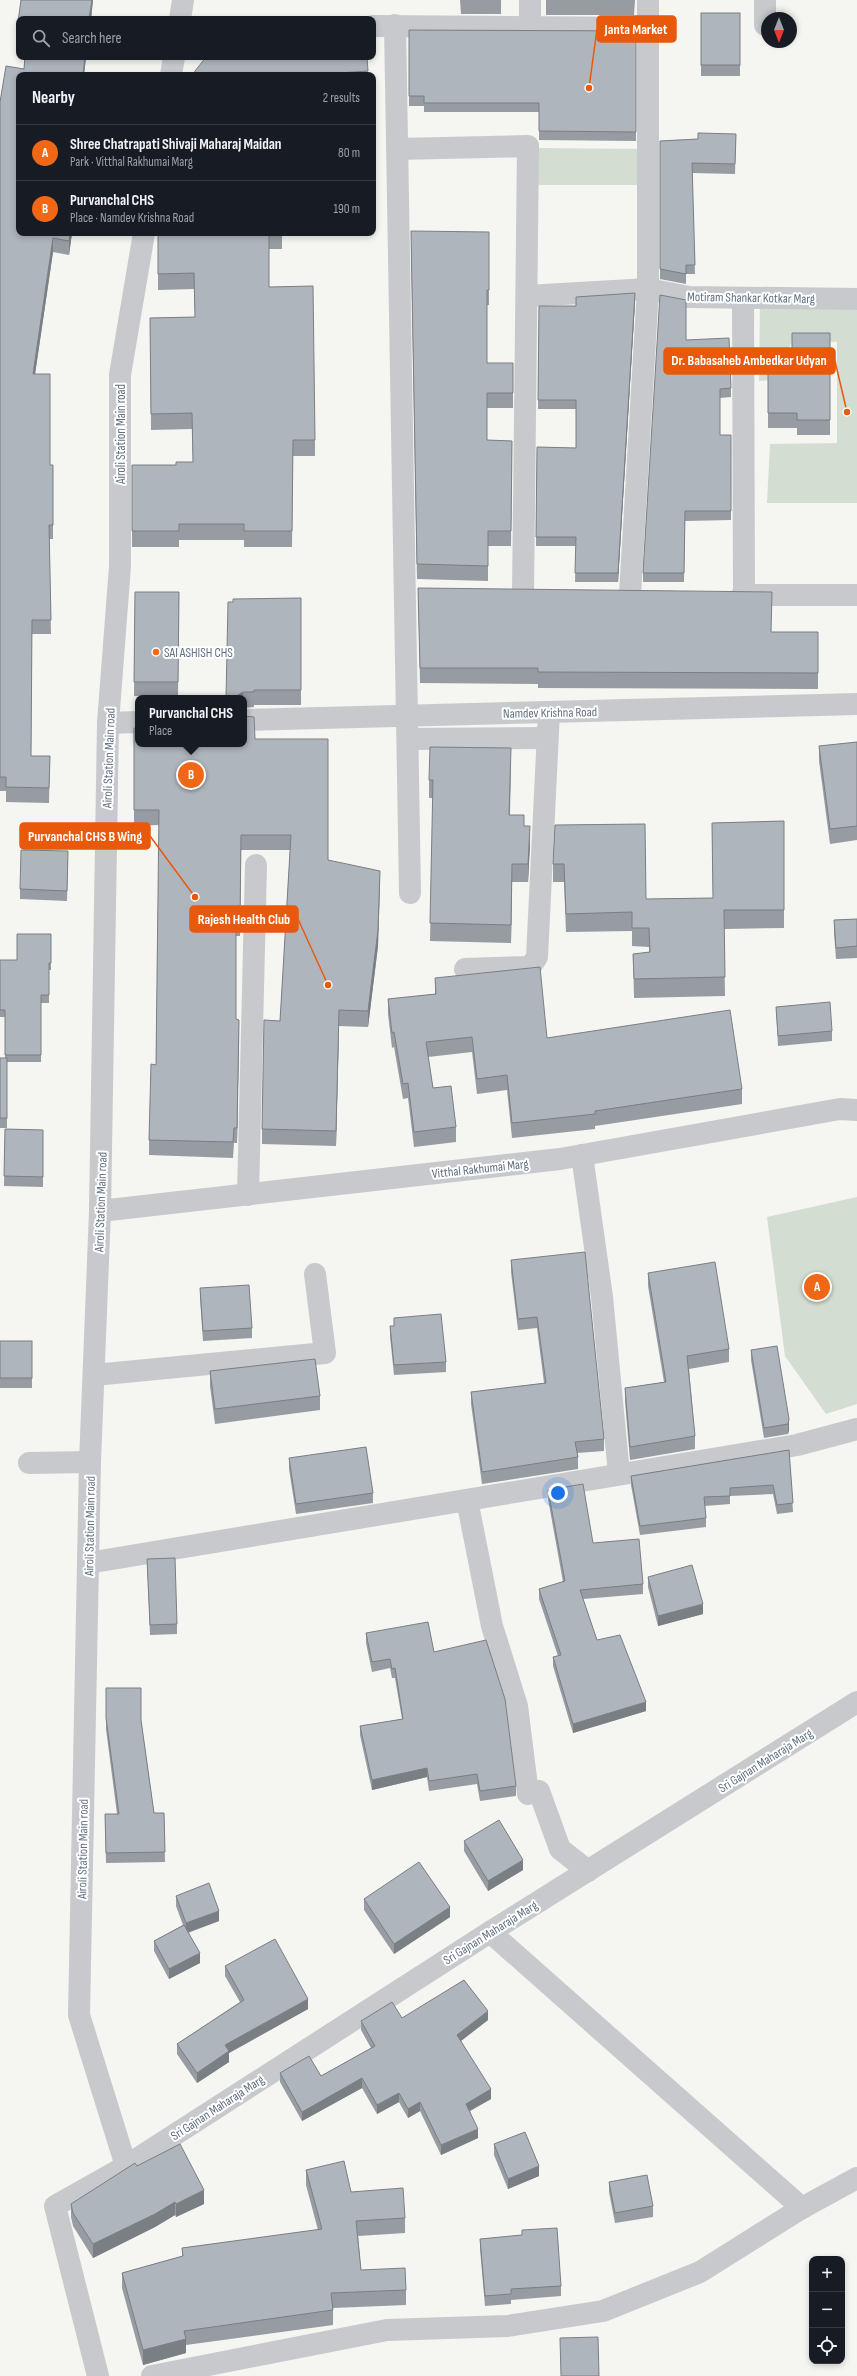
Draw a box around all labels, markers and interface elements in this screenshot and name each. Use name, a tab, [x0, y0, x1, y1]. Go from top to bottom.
north arrow	[761, 12, 797, 48]
search box	[16, 16, 376, 60]
callout: Janta Market	[597, 16, 676, 42]
text: Janta Market	[604, 21, 668, 38]
icon: search	[30, 27, 52, 49]
text: Search here	[62, 29, 122, 48]
text: Nearby	[32, 88, 75, 108]
text: 2 results	[323, 90, 360, 106]
text: Shree Chatrapati Shivaji Maharaj Maidan	[70, 135, 281, 154]
text: A	[42, 145, 48, 161]
text: 80 m	[338, 145, 360, 161]
text: Park · Vitthal Rakhumai Marg	[70, 154, 193, 170]
text: Purvanchal CHS	[70, 191, 154, 210]
text: B	[42, 201, 48, 217]
text: 190 m	[333, 201, 360, 217]
text: Place · Namdev Krishna Road	[70, 210, 194, 226]
street label: Motiram Shankar Kotkar Marg	[687, 289, 815, 307]
callout: Dr. Babasaheb Ambedkar Udyan	[664, 348, 835, 374]
text: Dr. Babasaheb Ambedkar Udyan	[671, 352, 827, 369]
street label: Airoli Station Main road	[113, 384, 129, 485]
place label: SAI ASHISH CHS	[164, 645, 233, 661]
marker: SAI ASHISH CHS	[151, 647, 161, 657]
popup	[135, 695, 247, 747]
text: Purvanchal CHS	[149, 704, 233, 723]
street label: Namdev Krishna Road	[503, 704, 597, 722]
street label: Airoli Station Main road	[99, 708, 119, 809]
text: Place	[149, 723, 172, 739]
pin: B	[178, 760, 204, 790]
callout: Purvanchal CHS B Wing	[20, 823, 150, 849]
text: Purvanchal CHS B Wing	[28, 828, 142, 845]
callout: Rajesh Health Club	[190, 906, 298, 932]
text: Rajesh Health Club	[198, 911, 290, 928]
street label: Airoli Station Main road	[91, 1152, 111, 1253]
street label: Vitthal Rakhumai Marg	[431, 1156, 529, 1182]
pin: A	[804, 1272, 830, 1302]
street label: Airoli Station Main road	[81, 1476, 99, 1577]
your location	[548, 1483, 568, 1503]
street label: Sri Gajnan Maharaja Marg	[715, 1725, 816, 1796]
street label: Airoli Station Main road	[74, 1799, 92, 1900]
street label: Sri Gajnan Maharaja Marg	[440, 1897, 541, 1968]
street label: Sri Gajnan Maharaja Marg	[168, 2072, 267, 2144]
map controls	[809, 2256, 845, 2364]
button: +	[809, 2256, 845, 2292]
button: −	[809, 2292, 845, 2328]
button: locate	[809, 2328, 845, 2364]

